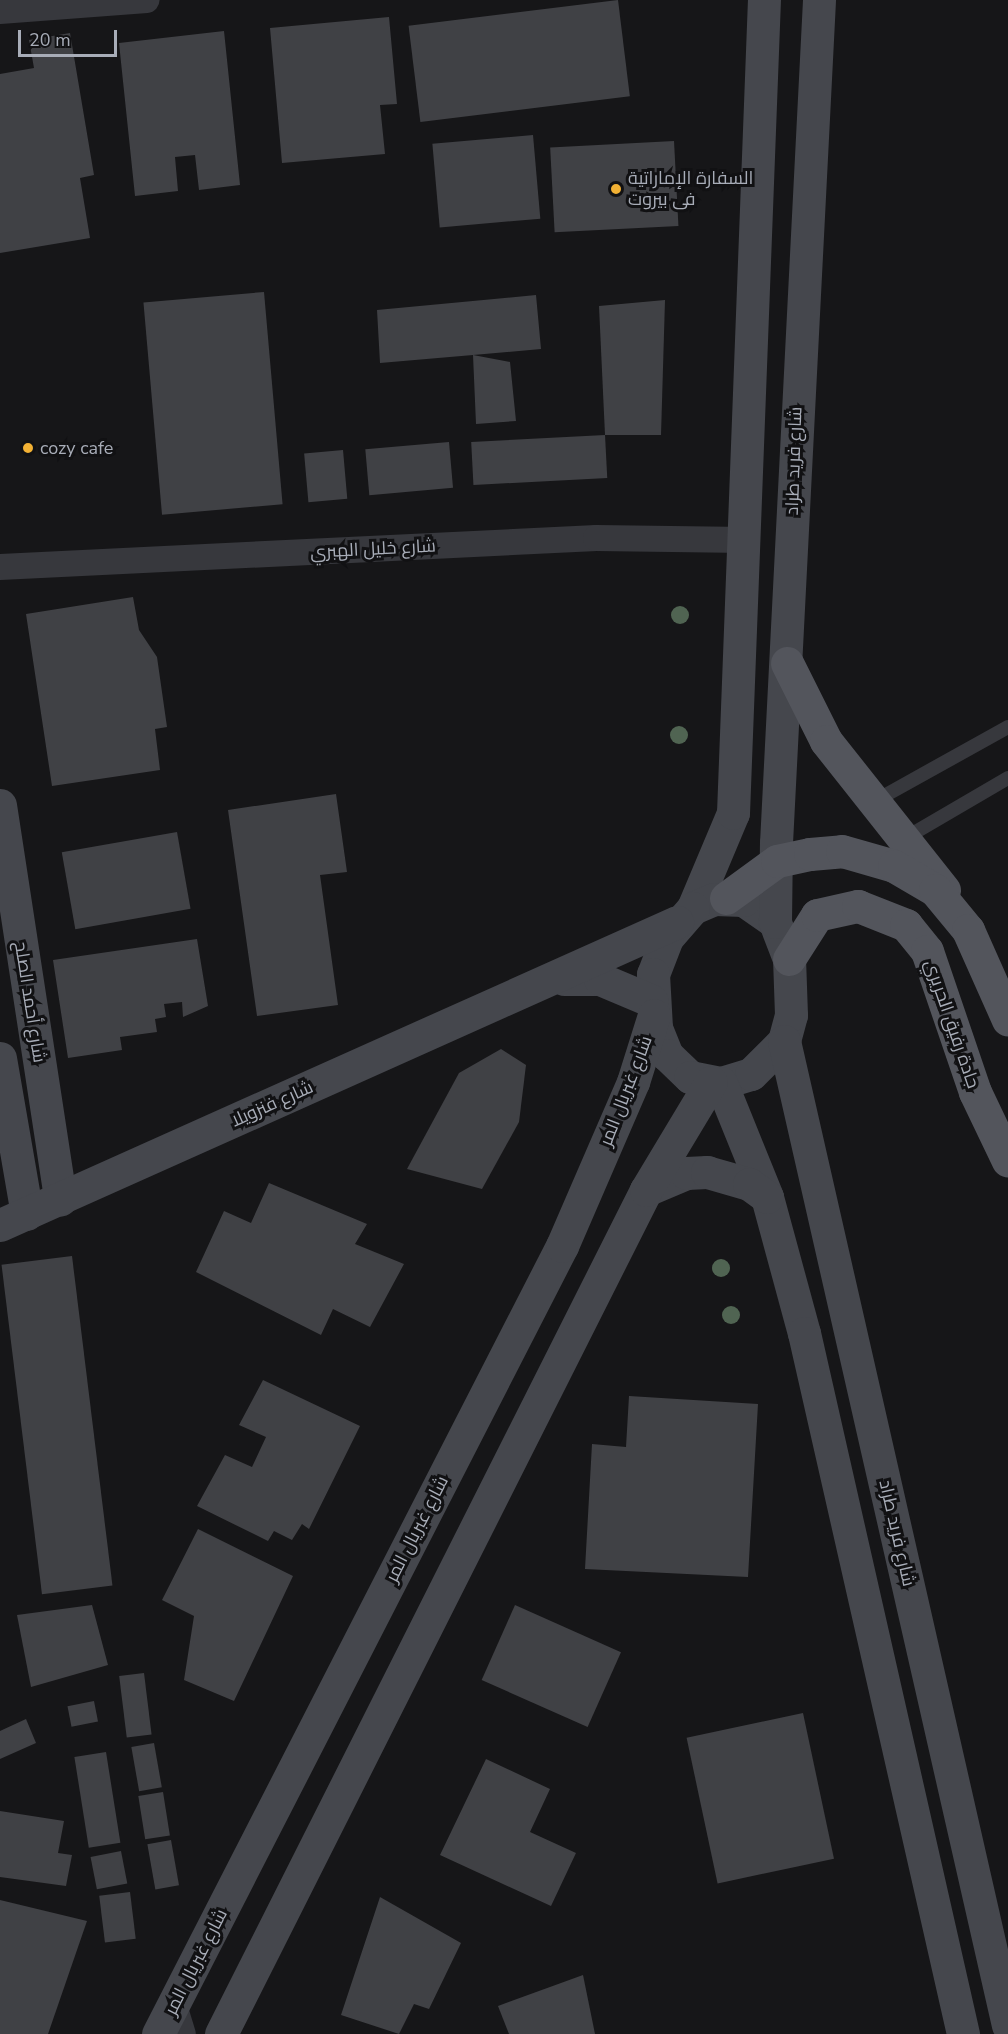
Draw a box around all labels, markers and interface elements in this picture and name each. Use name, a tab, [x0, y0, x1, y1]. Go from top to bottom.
scale bar	[21, 18, 120, 56]
text: 20 m	[29, 28, 71, 52]
place label: السفارة الإماراتية فى بيروت	[628, 168, 753, 210]
marker: السفارة الإماراتية فى بيروت	[609, 182, 623, 196]
street label: شارع فريد طراد	[781, 406, 807, 516]
place label: cozy cafe	[40, 437, 113, 459]
marker: cozy cafe	[21, 441, 35, 455]
street label: شارع خليل الهبري	[310, 535, 436, 563]
street label: شارع أحمد الصلح	[10, 940, 50, 1064]
street label: جادة رفيق الحريري	[920, 957, 984, 1091]
street label: شارع غبريال المر	[595, 1033, 657, 1149]
street label: شارع فنزويلا	[228, 1076, 316, 1132]
street label: شارع غبريال المر	[381, 1472, 453, 1586]
street label: شارع فريد طراد	[874, 1478, 920, 1588]
street label: شارع غبريال المر	[160, 1905, 232, 2019]

